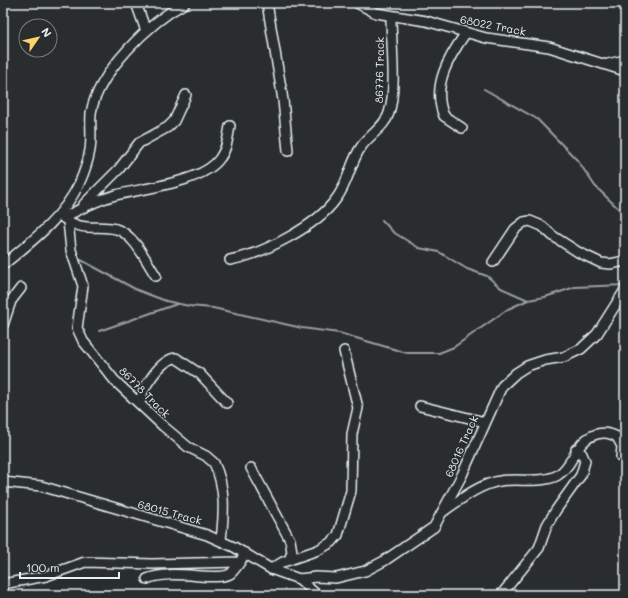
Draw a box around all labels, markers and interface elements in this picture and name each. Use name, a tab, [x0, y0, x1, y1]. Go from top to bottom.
street label: 68022 Track	[459, 11, 527, 39]
north arrow	[18, 18, 58, 58]
text: N	[38, 24, 55, 40]
street label: 86776 Track	[371, 36, 387, 103]
street label: 86778 Track	[116, 363, 174, 421]
street label: 68016 Track	[441, 413, 481, 479]
street label: 68015 Track	[136, 496, 204, 528]
scale bar	[20, 554, 119, 580]
text: 100 m	[26, 559, 60, 575]

